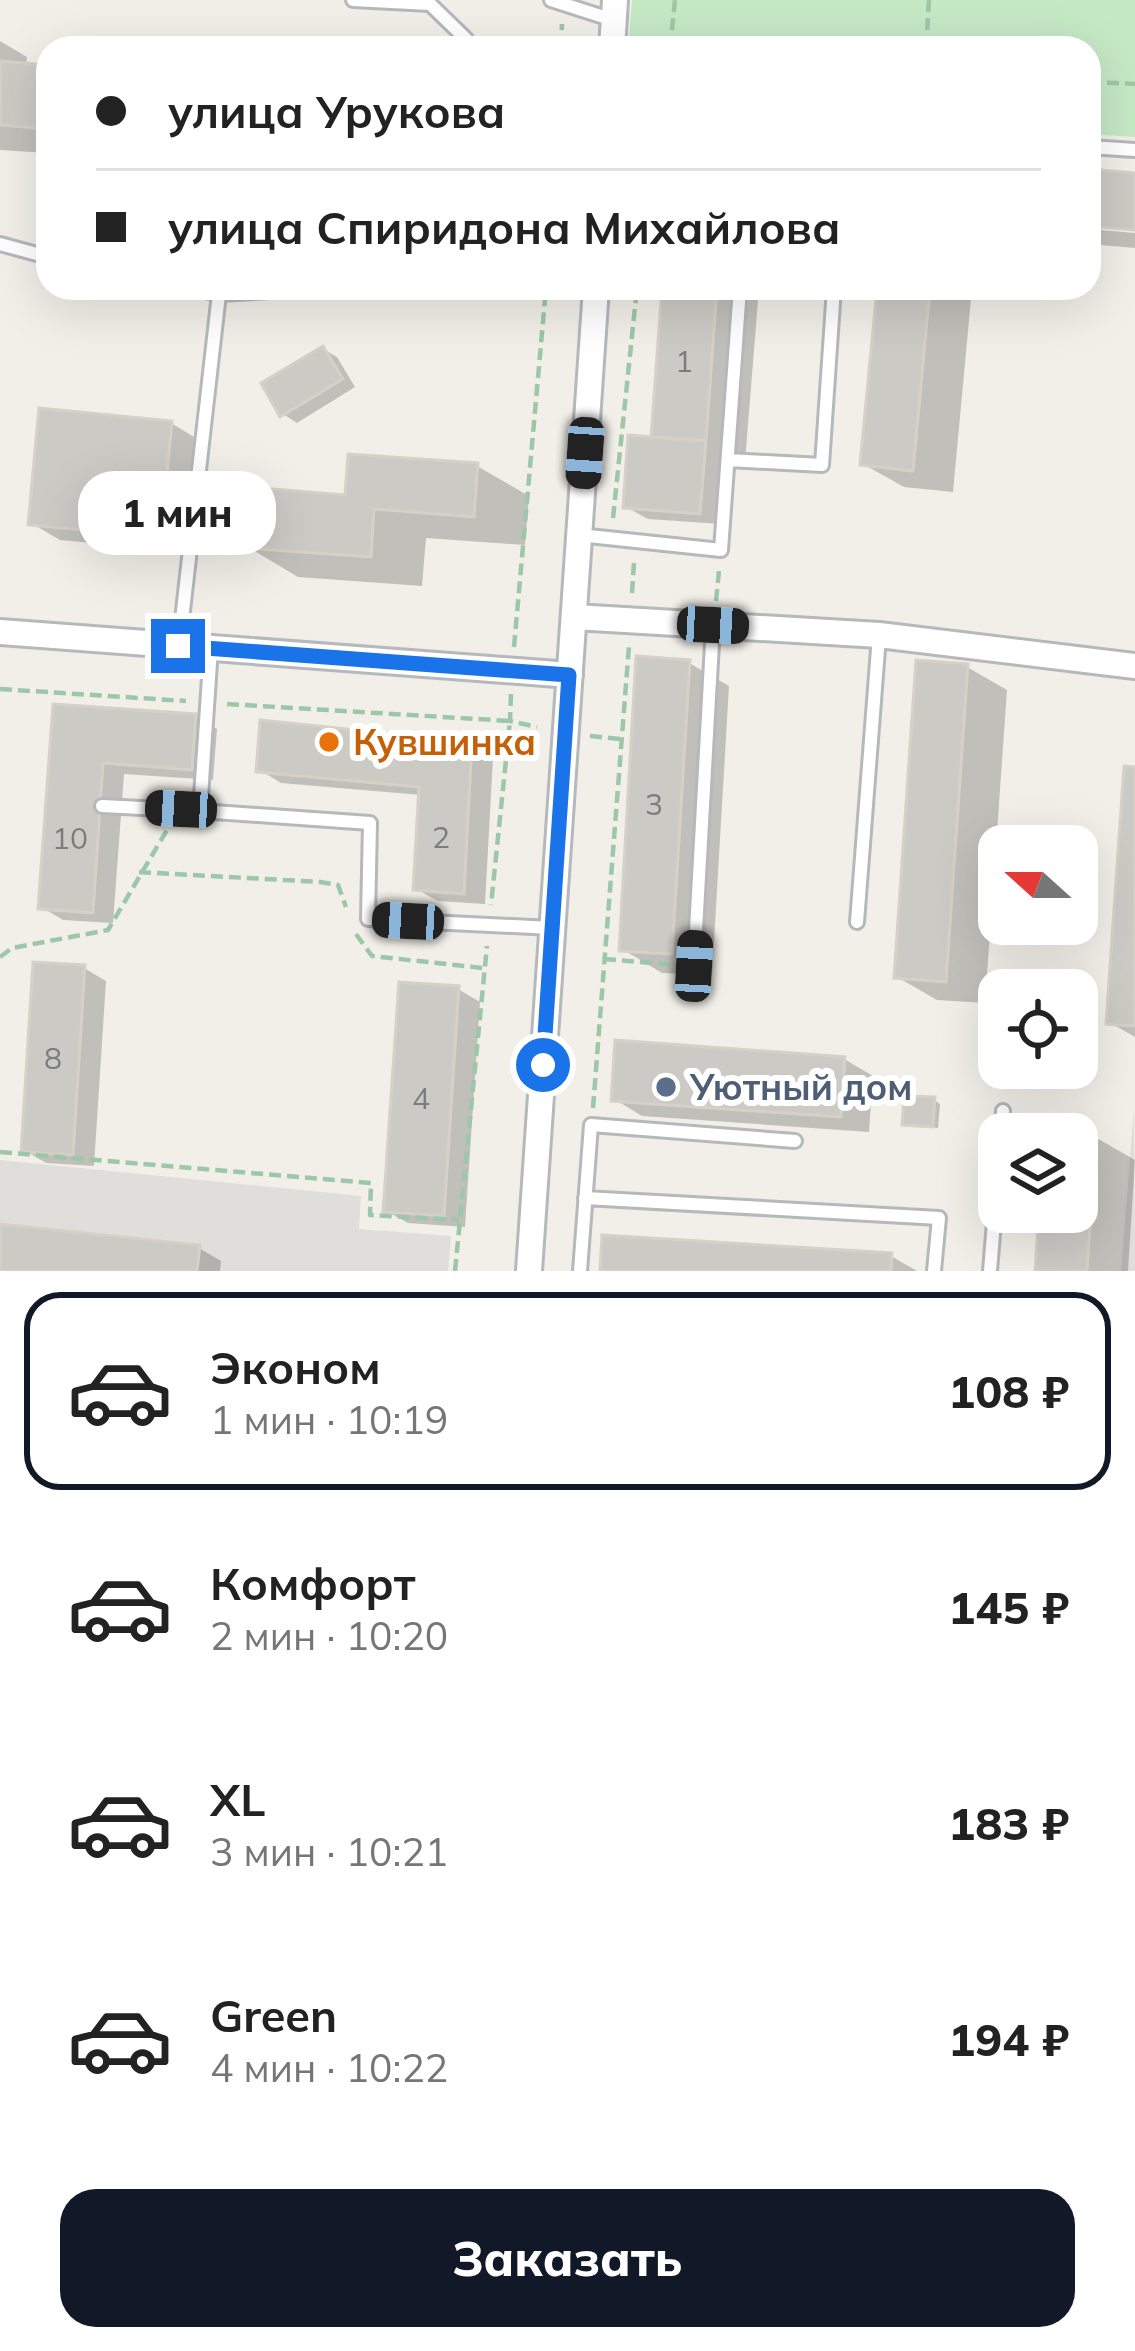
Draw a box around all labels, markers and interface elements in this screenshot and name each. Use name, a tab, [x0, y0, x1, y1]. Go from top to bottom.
text: улица Урукова	[168, 83, 505, 139]
text: улица Спиридона Михайлова	[168, 199, 840, 255]
house number: 1	[675, 342, 693, 380]
car	[565, 416, 605, 490]
callout: 1 мин	[79, 472, 277, 556]
text: 1 мин	[121, 488, 233, 537]
car	[676, 605, 750, 645]
route end	[151, 619, 205, 673]
place label: Кувшинка	[353, 719, 536, 764]
marker: Кувшинка	[316, 729, 342, 755]
house number: 3	[645, 785, 663, 823]
car	[144, 789, 218, 829]
house number: 2	[432, 818, 450, 856]
house number: 10	[52, 819, 88, 857]
north arrow	[978, 825, 1098, 945]
map controls	[978, 825, 1098, 1233]
car	[371, 901, 445, 941]
car	[674, 929, 714, 1003]
button: locate	[978, 969, 1098, 1089]
route start	[516, 1038, 570, 1092]
house number: 8	[44, 1039, 62, 1077]
place label: Уютный дом	[689, 1064, 912, 1109]
marker: Уютный дом	[653, 1074, 679, 1100]
house number: 4	[412, 1079, 430, 1117]
button: layers	[978, 1113, 1098, 1233]
icon: car	[66, 1337, 174, 1445]
text: Эконом	[210, 1339, 381, 1395]
text: 108 ₽	[948, 1363, 1069, 1419]
text: 1 мин · 10:19	[210, 1395, 448, 1444]
icon: car	[66, 1553, 174, 1661]
text: Комфорт	[210, 1555, 416, 1611]
text: 145 ₽	[948, 1579, 1069, 1635]
text: 2 мин · 10:20	[210, 1611, 448, 1660]
icon: car	[66, 1769, 174, 1877]
text: XL	[210, 1771, 265, 1827]
text: 183 ₽	[948, 1795, 1069, 1851]
text: 3 мин · 10:21	[210, 1827, 448, 1876]
icon: car	[66, 1985, 174, 2093]
text: Green	[210, 1987, 337, 2043]
text: 194 ₽	[948, 2011, 1069, 2067]
text: 4 мин · 10:22	[210, 2043, 448, 2092]
button: Заказать	[60, 2189, 1075, 2327]

